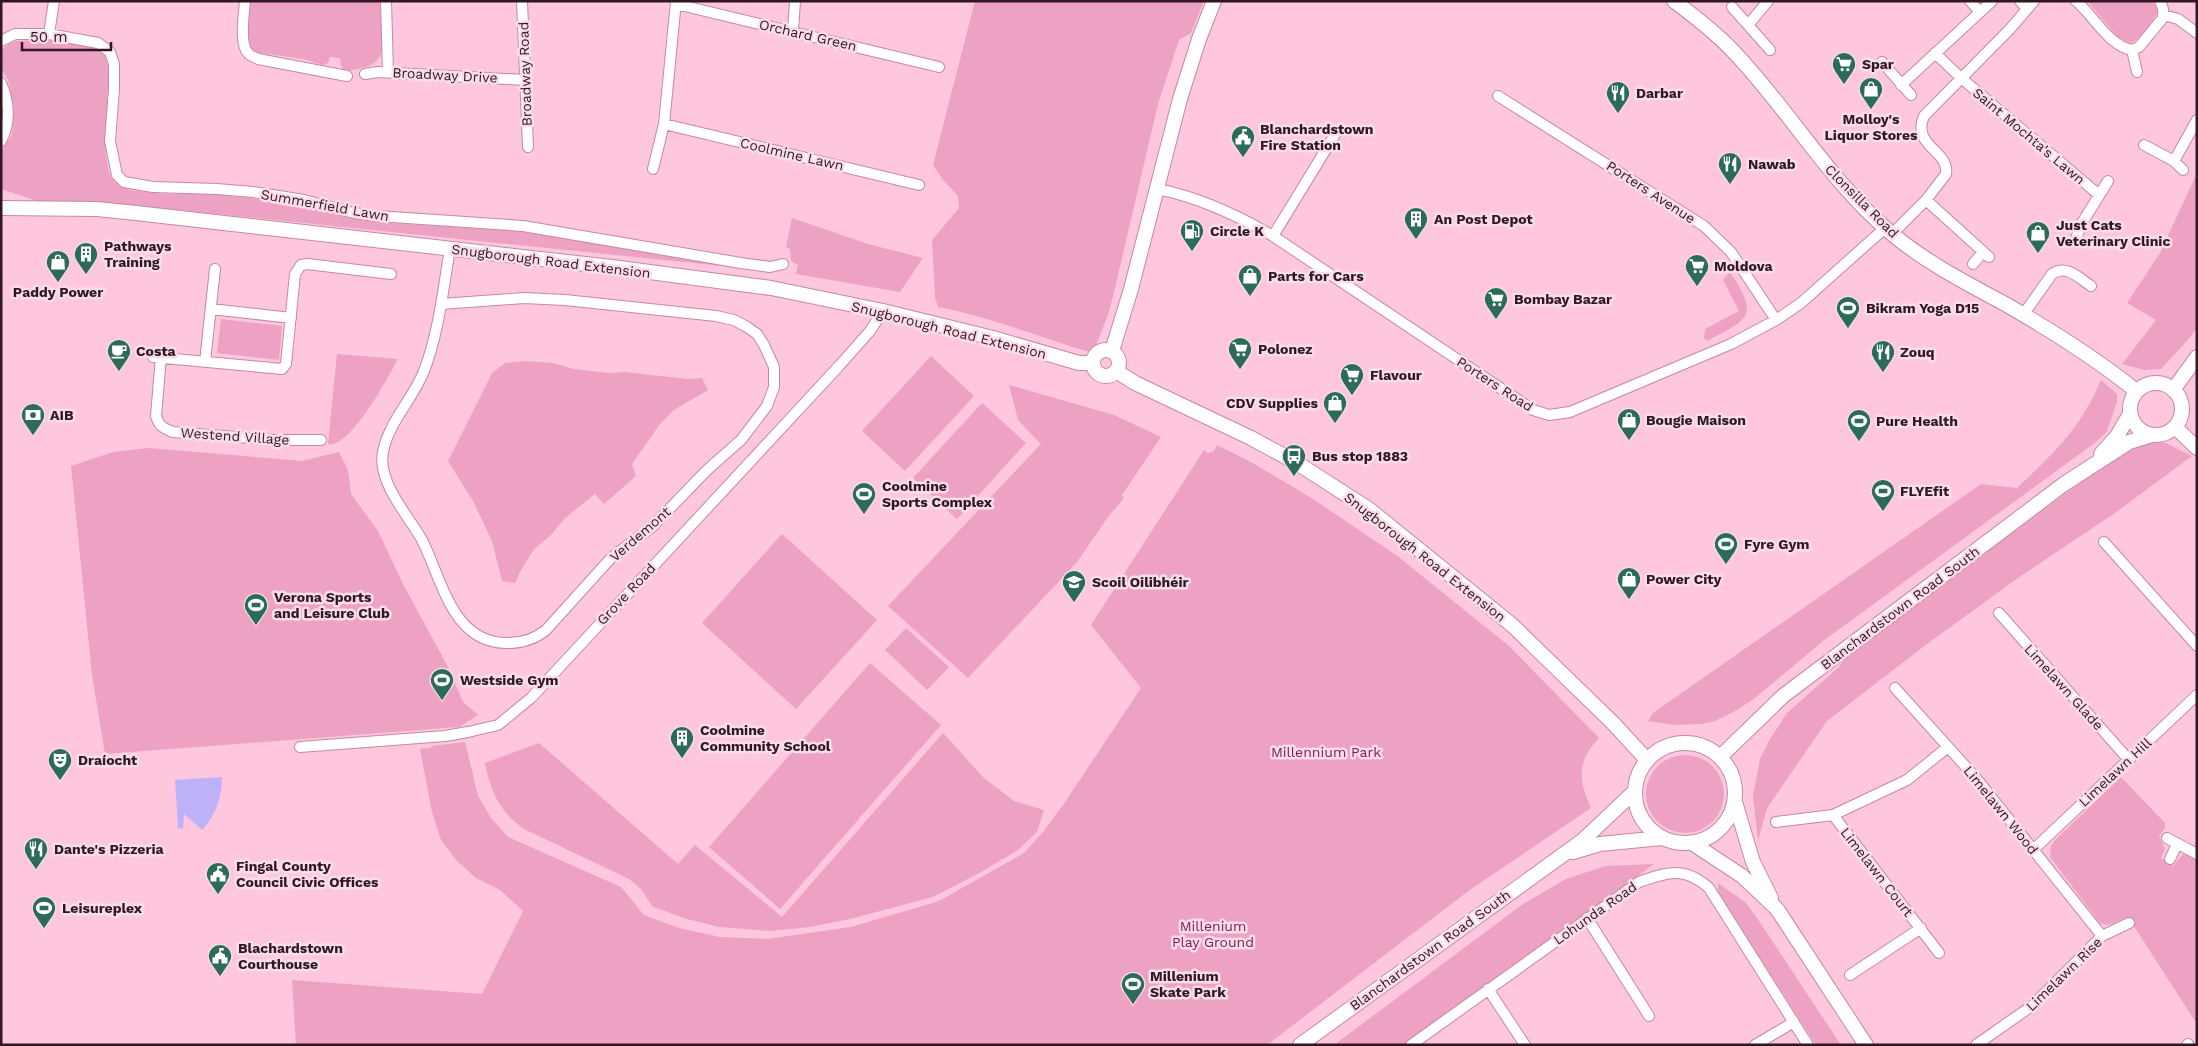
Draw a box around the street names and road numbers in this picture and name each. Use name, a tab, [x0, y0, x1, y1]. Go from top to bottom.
street label: Orchard Green	[758, 16, 858, 54]
street label: Broadway Road	[515, 21, 535, 127]
street label: Broadway Drive	[392, 64, 498, 86]
street label: Saint Mochta's Lawn	[1970, 84, 2088, 188]
street label: Coolmine Lawn	[739, 134, 845, 174]
street label: Porters Avenue	[1604, 157, 1698, 227]
street label: Clonsilla Road	[1822, 161, 1902, 241]
street label: Summerfield Lawn	[260, 186, 390, 224]
street label: Snugborough Road Extension	[451, 241, 651, 281]
street label: Snugborough Road Extension	[850, 298, 1048, 362]
street label: Porters Road	[1454, 353, 1536, 415]
street label: Westend Village	[180, 424, 290, 448]
street label: Snugborough Road Extension	[1341, 489, 1509, 625]
street label: Verdemont	[606, 503, 674, 565]
street label: Blanchardstown Road South	[1817, 543, 1983, 673]
street label: Grove Road	[593, 560, 659, 628]
street label: Limelawn Glade	[2021, 641, 2107, 733]
street label: Limelawn Hill	[2075, 734, 2155, 810]
street label: Limelawn Wood	[1961, 763, 2041, 857]
street label: Limelawn Court	[1837, 824, 1917, 920]
street label: Lohunda Road	[1550, 878, 1640, 948]
street label: Blanchardstown Road South	[1347, 886, 1513, 1014]
street label: Limelawn Rise	[2023, 934, 2105, 1014]

